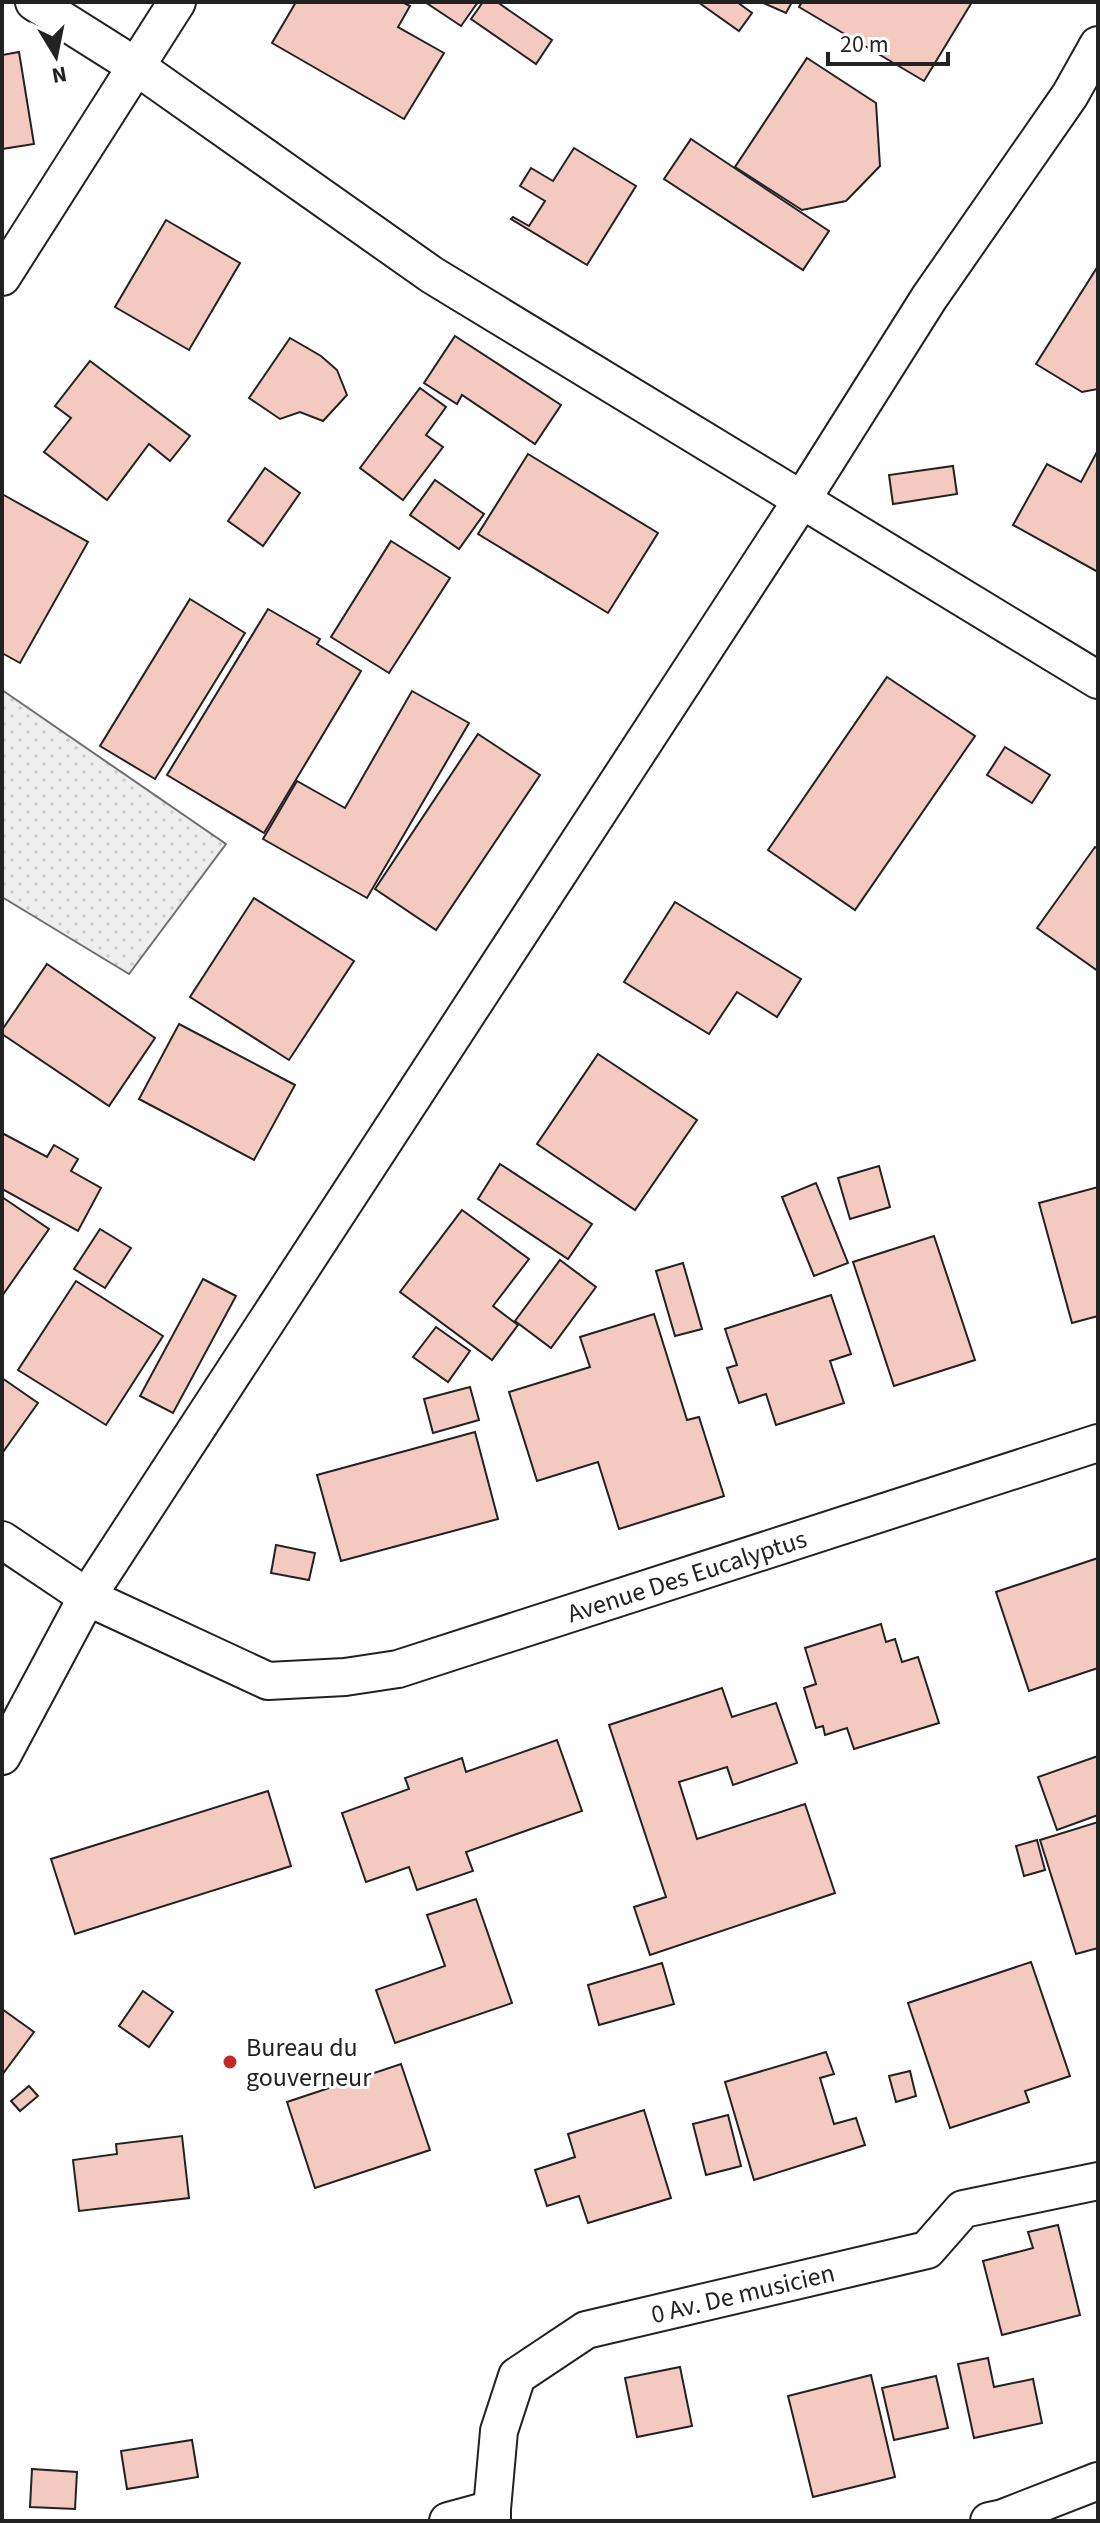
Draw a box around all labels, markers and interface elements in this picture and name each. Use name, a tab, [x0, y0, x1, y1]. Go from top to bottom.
north arrow	[16, 16, 96, 96]
scale bar	[828, 16, 948, 66]
text: 20 m	[840, 27, 889, 62]
text: N	[49, 58, 69, 92]
street label: Avenue Des Eucalyptus	[562, 1520, 811, 1632]
place label: Bureau du gouverneur	[246, 2029, 372, 2096]
marker: Bureau du gouverneur	[221, 2053, 239, 2071]
street label: 0 Av. De musicien	[647, 2254, 838, 2333]

